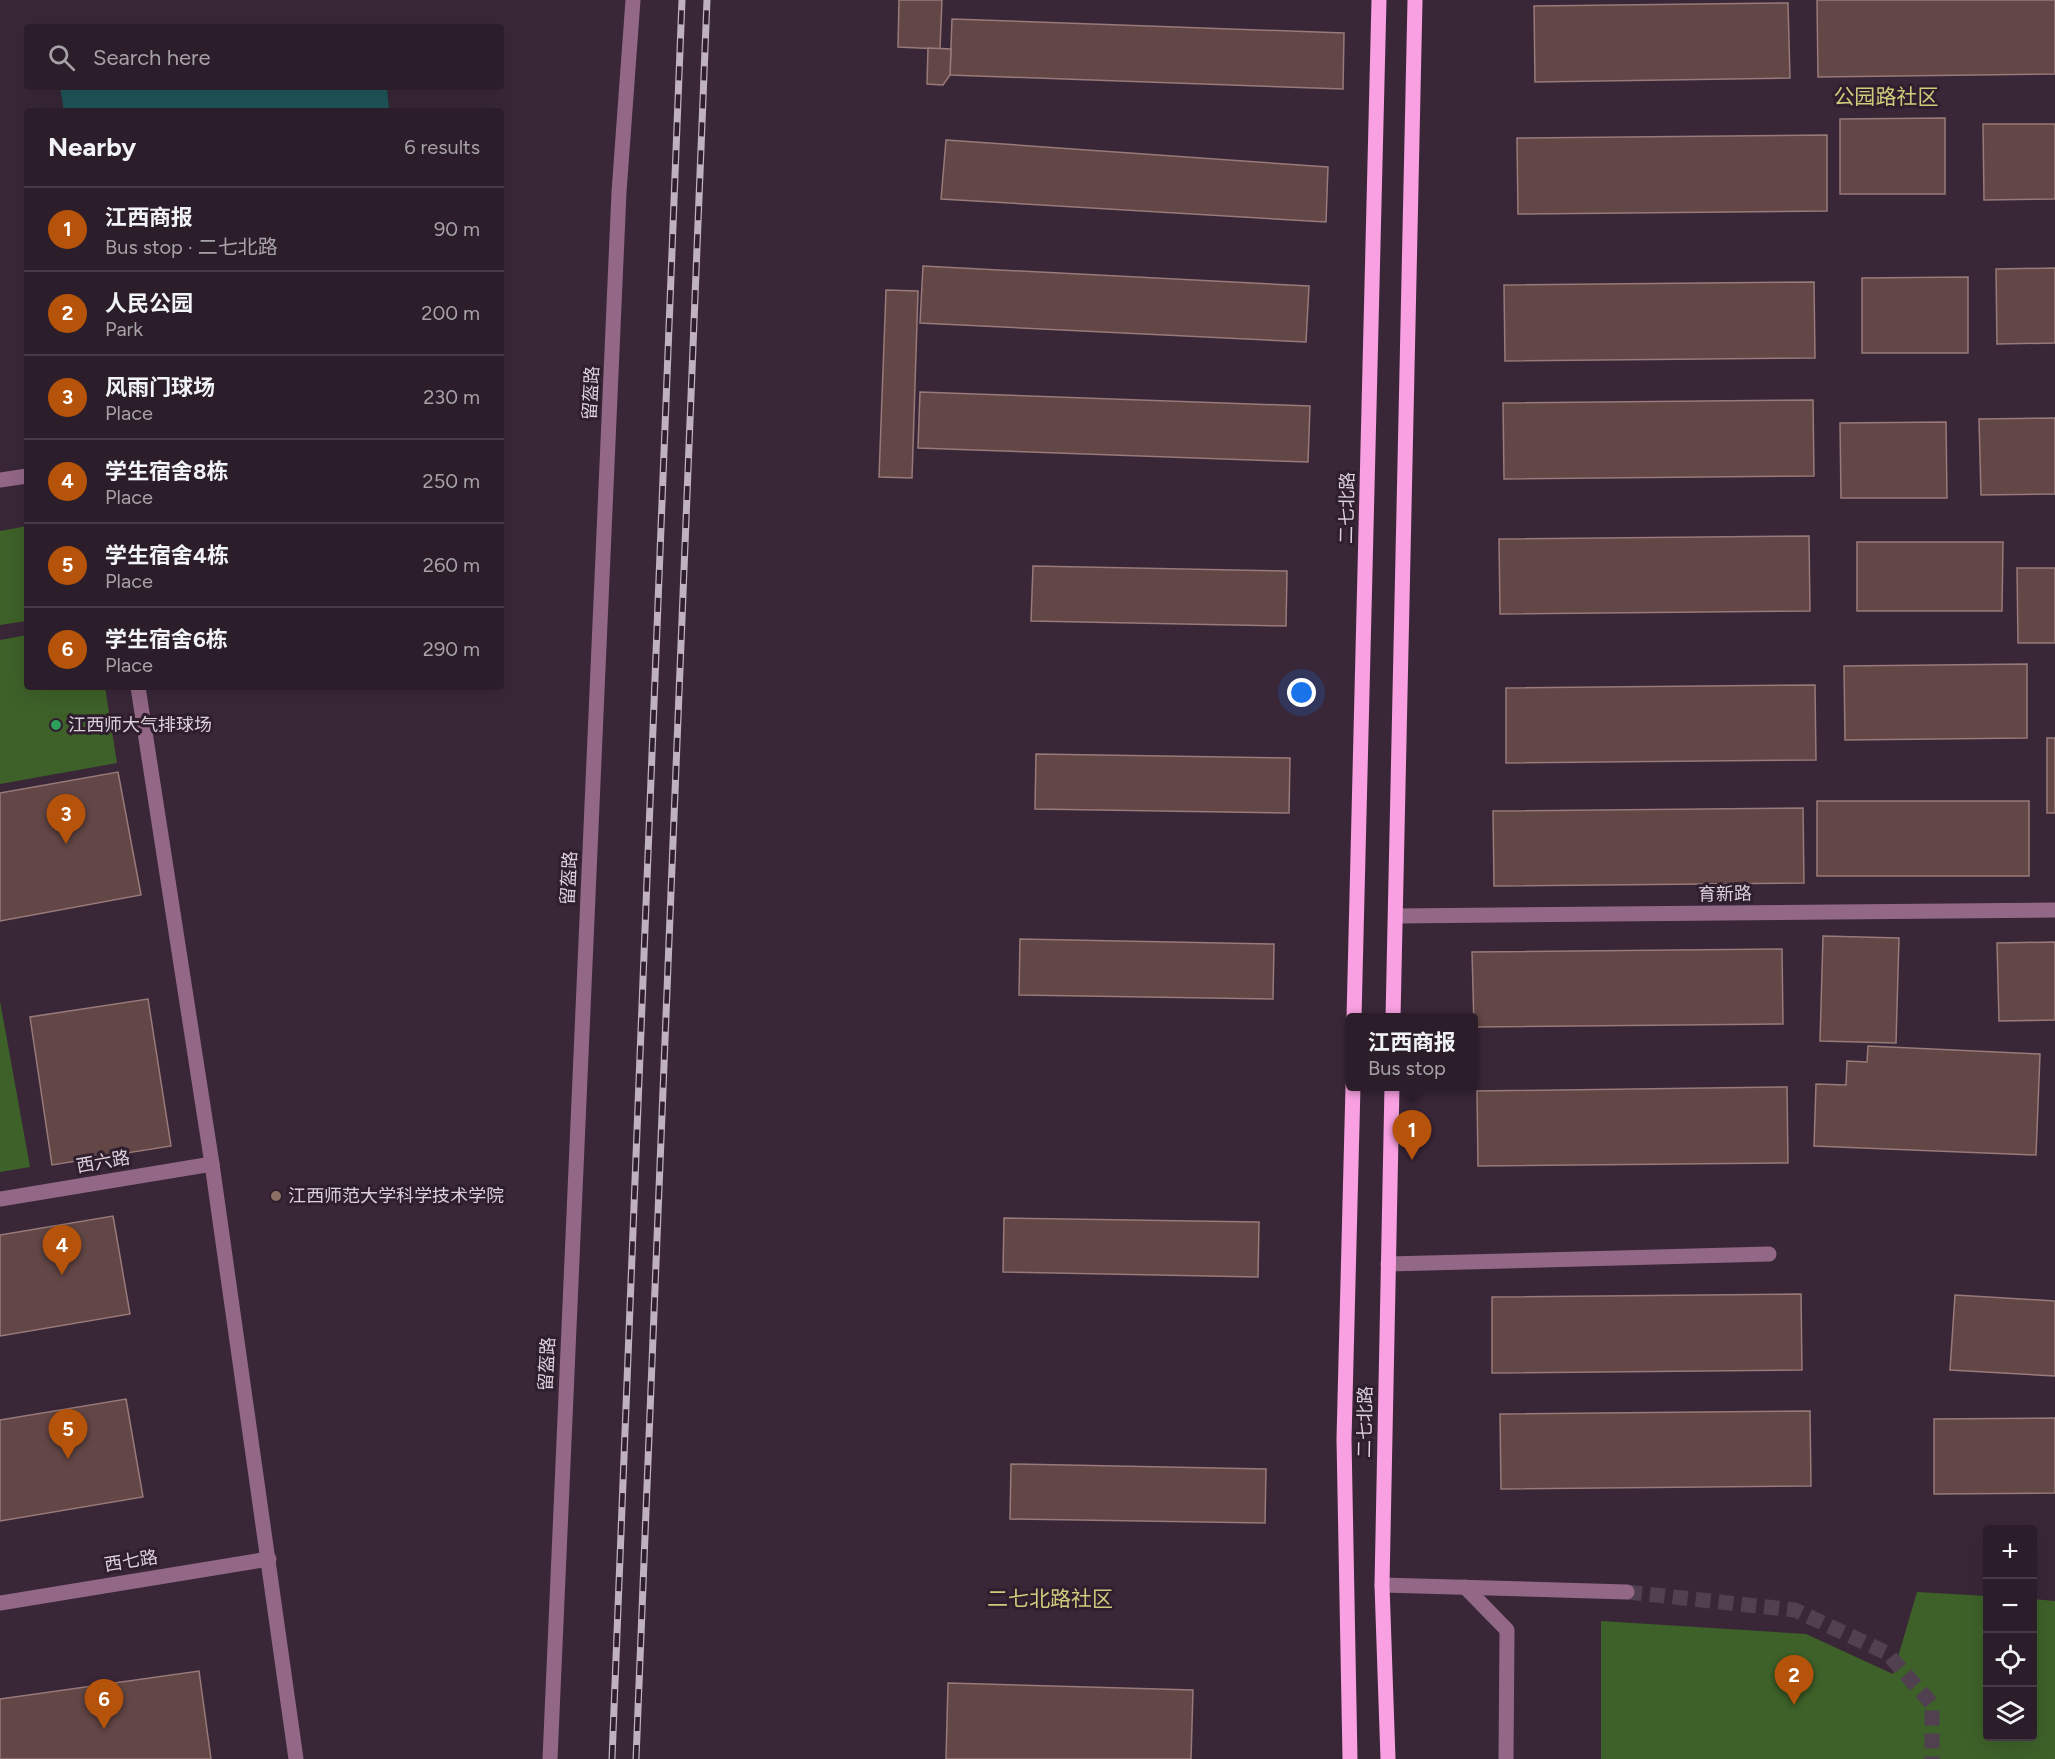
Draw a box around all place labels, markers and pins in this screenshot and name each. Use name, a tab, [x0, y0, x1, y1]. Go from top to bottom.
place label: 江西师大气排球场	[68, 714, 212, 736]
marker: 江西师大气排球场	[49, 718, 63, 732]
pin: 3	[46, 794, 86, 844]
pin: 1	[1392, 1110, 1432, 1160]
place label: 江西师范大学科学技术学院	[288, 1185, 504, 1207]
marker: 江西师范大学科学技术学院	[269, 1189, 283, 1203]
pin: 4	[42, 1226, 82, 1275]
pin: 5	[48, 1410, 88, 1459]
pin: 2	[1774, 1656, 1814, 1705]
pin: 6	[84, 1680, 124, 1729]

